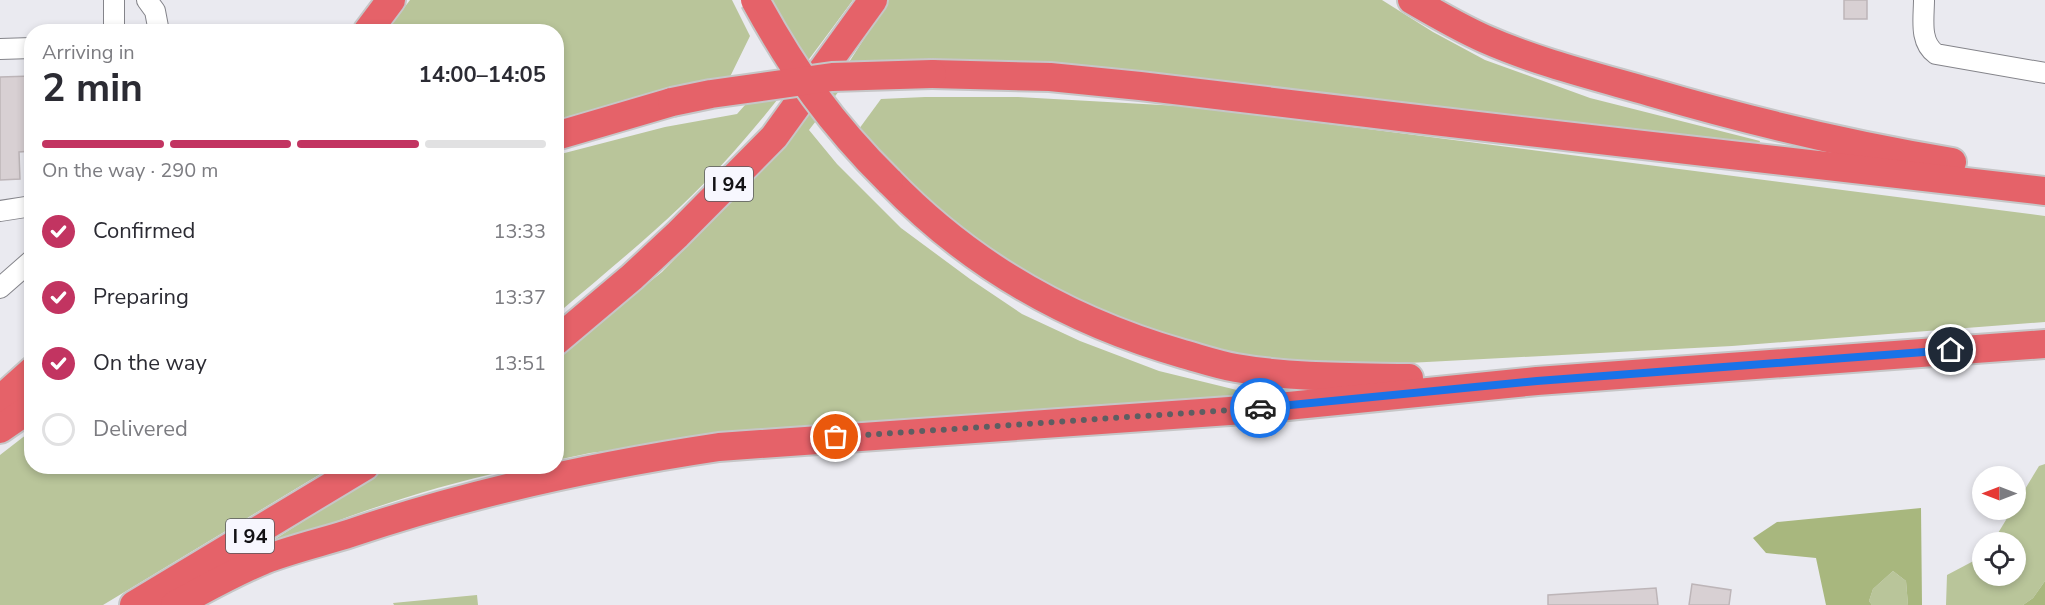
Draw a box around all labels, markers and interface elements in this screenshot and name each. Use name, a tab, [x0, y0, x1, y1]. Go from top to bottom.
text: Arriving in	[42, 39, 135, 66]
text: 14:00–14:05	[418, 60, 546, 90]
text: 2 min	[42, 62, 143, 115]
text: On the way · 290 m	[42, 157, 218, 184]
road number: I 94	[705, 167, 753, 201]
icon: check	[42, 215, 75, 248]
text: Confirmed	[93, 216, 195, 246]
text: 13:33	[493, 218, 546, 245]
icon: check	[42, 281, 75, 314]
text: Preparing	[93, 282, 189, 312]
text: 13:37	[493, 284, 546, 311]
pin	[1925, 324, 1976, 375]
icon: home	[1934, 333, 1967, 366]
icon: check	[42, 347, 75, 380]
text: On the way	[93, 348, 207, 378]
text: 13:51	[493, 350, 546, 377]
courier	[1230, 378, 1290, 438]
icon: car	[1244, 392, 1277, 425]
pin	[810, 411, 861, 462]
text: Delivered	[93, 414, 188, 444]
icon: bag	[819, 420, 852, 453]
north arrow	[1972, 466, 2026, 520]
map controls	[1972, 466, 2026, 586]
road number: I 94	[226, 519, 274, 553]
button: locate	[1972, 532, 2026, 586]

